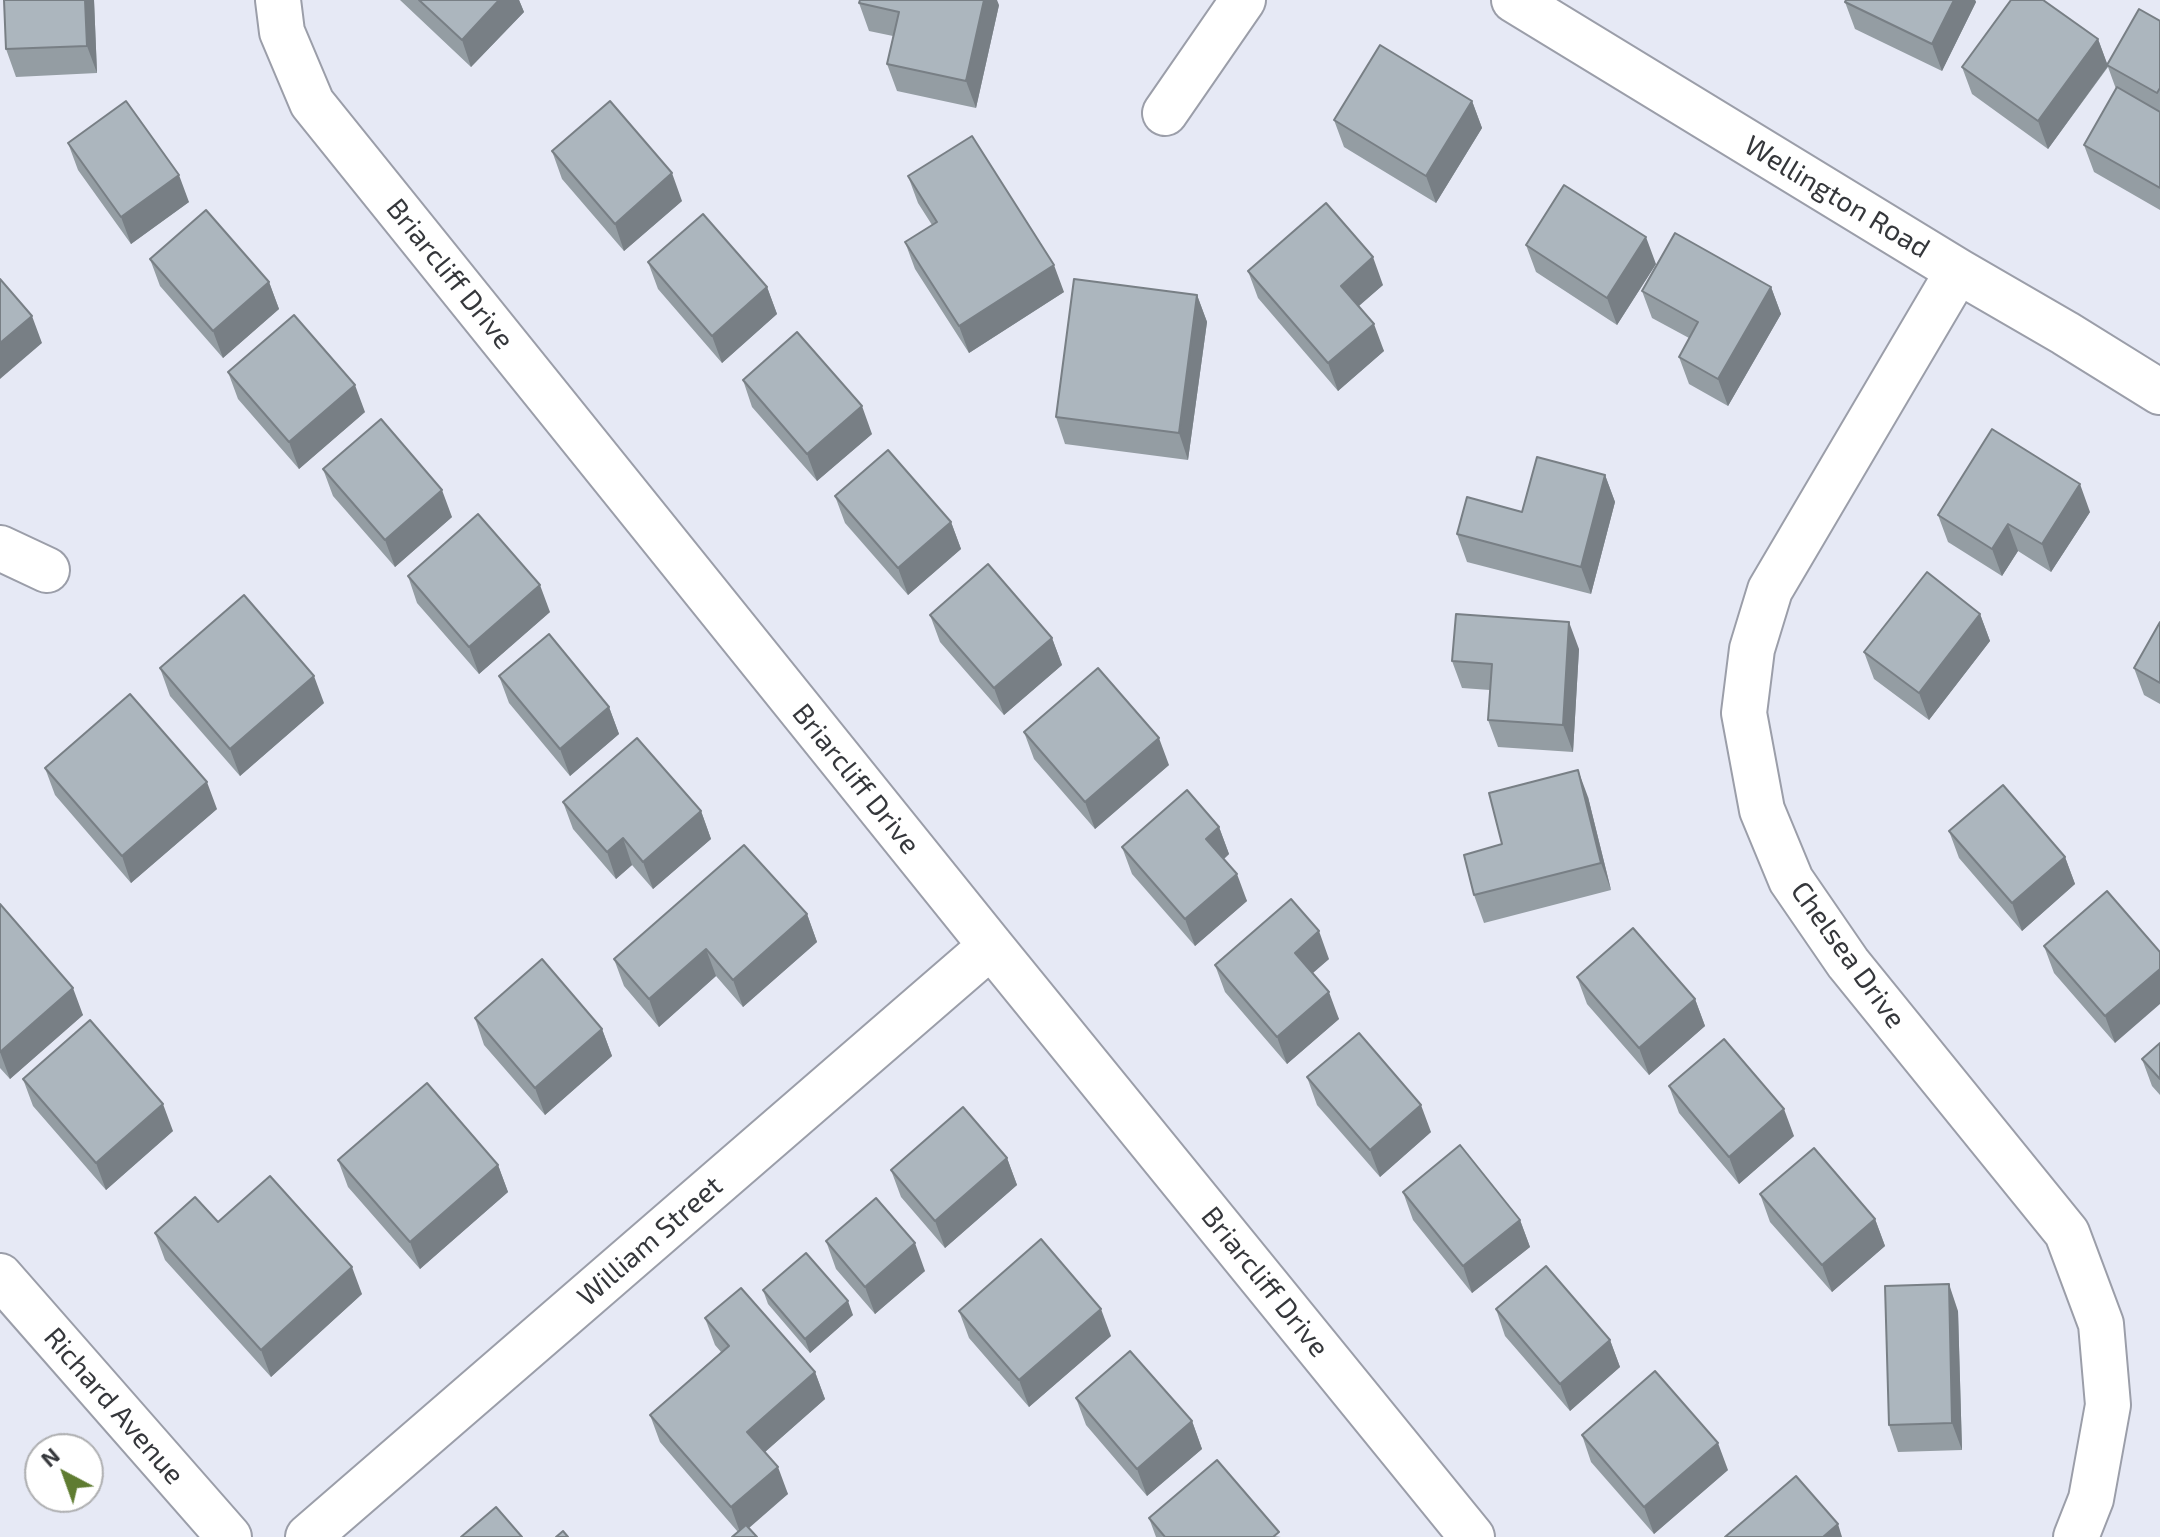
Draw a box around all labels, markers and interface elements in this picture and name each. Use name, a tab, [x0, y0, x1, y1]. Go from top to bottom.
street label: Wellington Road	[1738, 128, 1936, 266]
street label: Briarcliff Drive	[379, 192, 521, 356]
street label: Briarcliff Drive	[785, 697, 927, 861]
street label: Chelsea Drive	[1784, 875, 1912, 1035]
street label: William Street	[571, 1169, 729, 1313]
street label: Briarcliff Drive	[1194, 1200, 1336, 1364]
street label: Richard Avenue	[37, 1321, 191, 1491]
north arrow	[24, 1433, 104, 1513]
text: N	[35, 1441, 64, 1471]

